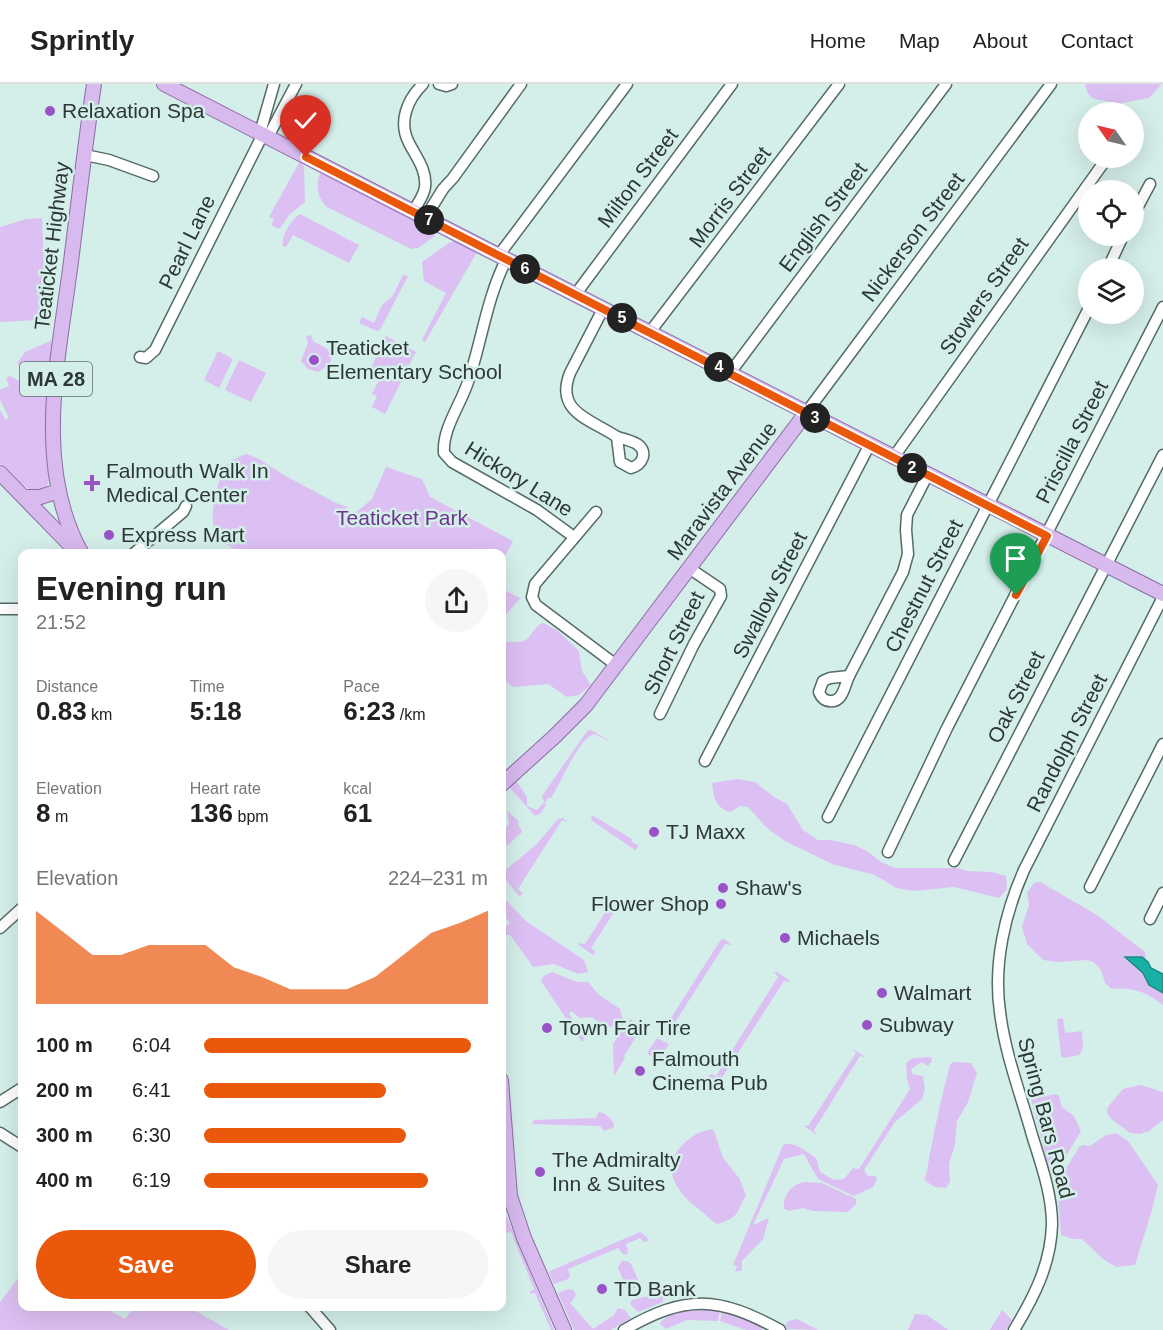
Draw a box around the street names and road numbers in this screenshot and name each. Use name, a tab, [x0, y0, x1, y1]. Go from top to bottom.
street label: Milton Street	[593, 124, 682, 232]
street label: Morris Street	[684, 142, 775, 252]
street label: English Street	[774, 157, 871, 276]
street label: Teaticket Highway	[30, 160, 73, 331]
street label: Nickerson Street	[857, 168, 969, 306]
street label: Pearl Lane	[154, 191, 219, 292]
street label: Stowers Street	[935, 233, 1033, 359]
road number: MA 28	[20, 362, 92, 396]
street label: Priscilla Street	[1031, 377, 1112, 507]
street label: Maravista Avenue	[662, 417, 781, 564]
street label: Hickory Lane	[461, 436, 577, 521]
street label: Chestnut Street	[880, 515, 967, 656]
street label: Swallow Street	[728, 528, 811, 662]
street label: Short Street	[639, 587, 709, 698]
street label: Oak Street	[983, 647, 1049, 747]
street label: Randolph Street	[1022, 670, 1111, 816]
street label: Spring Bars Road	[1014, 1035, 1079, 1201]

